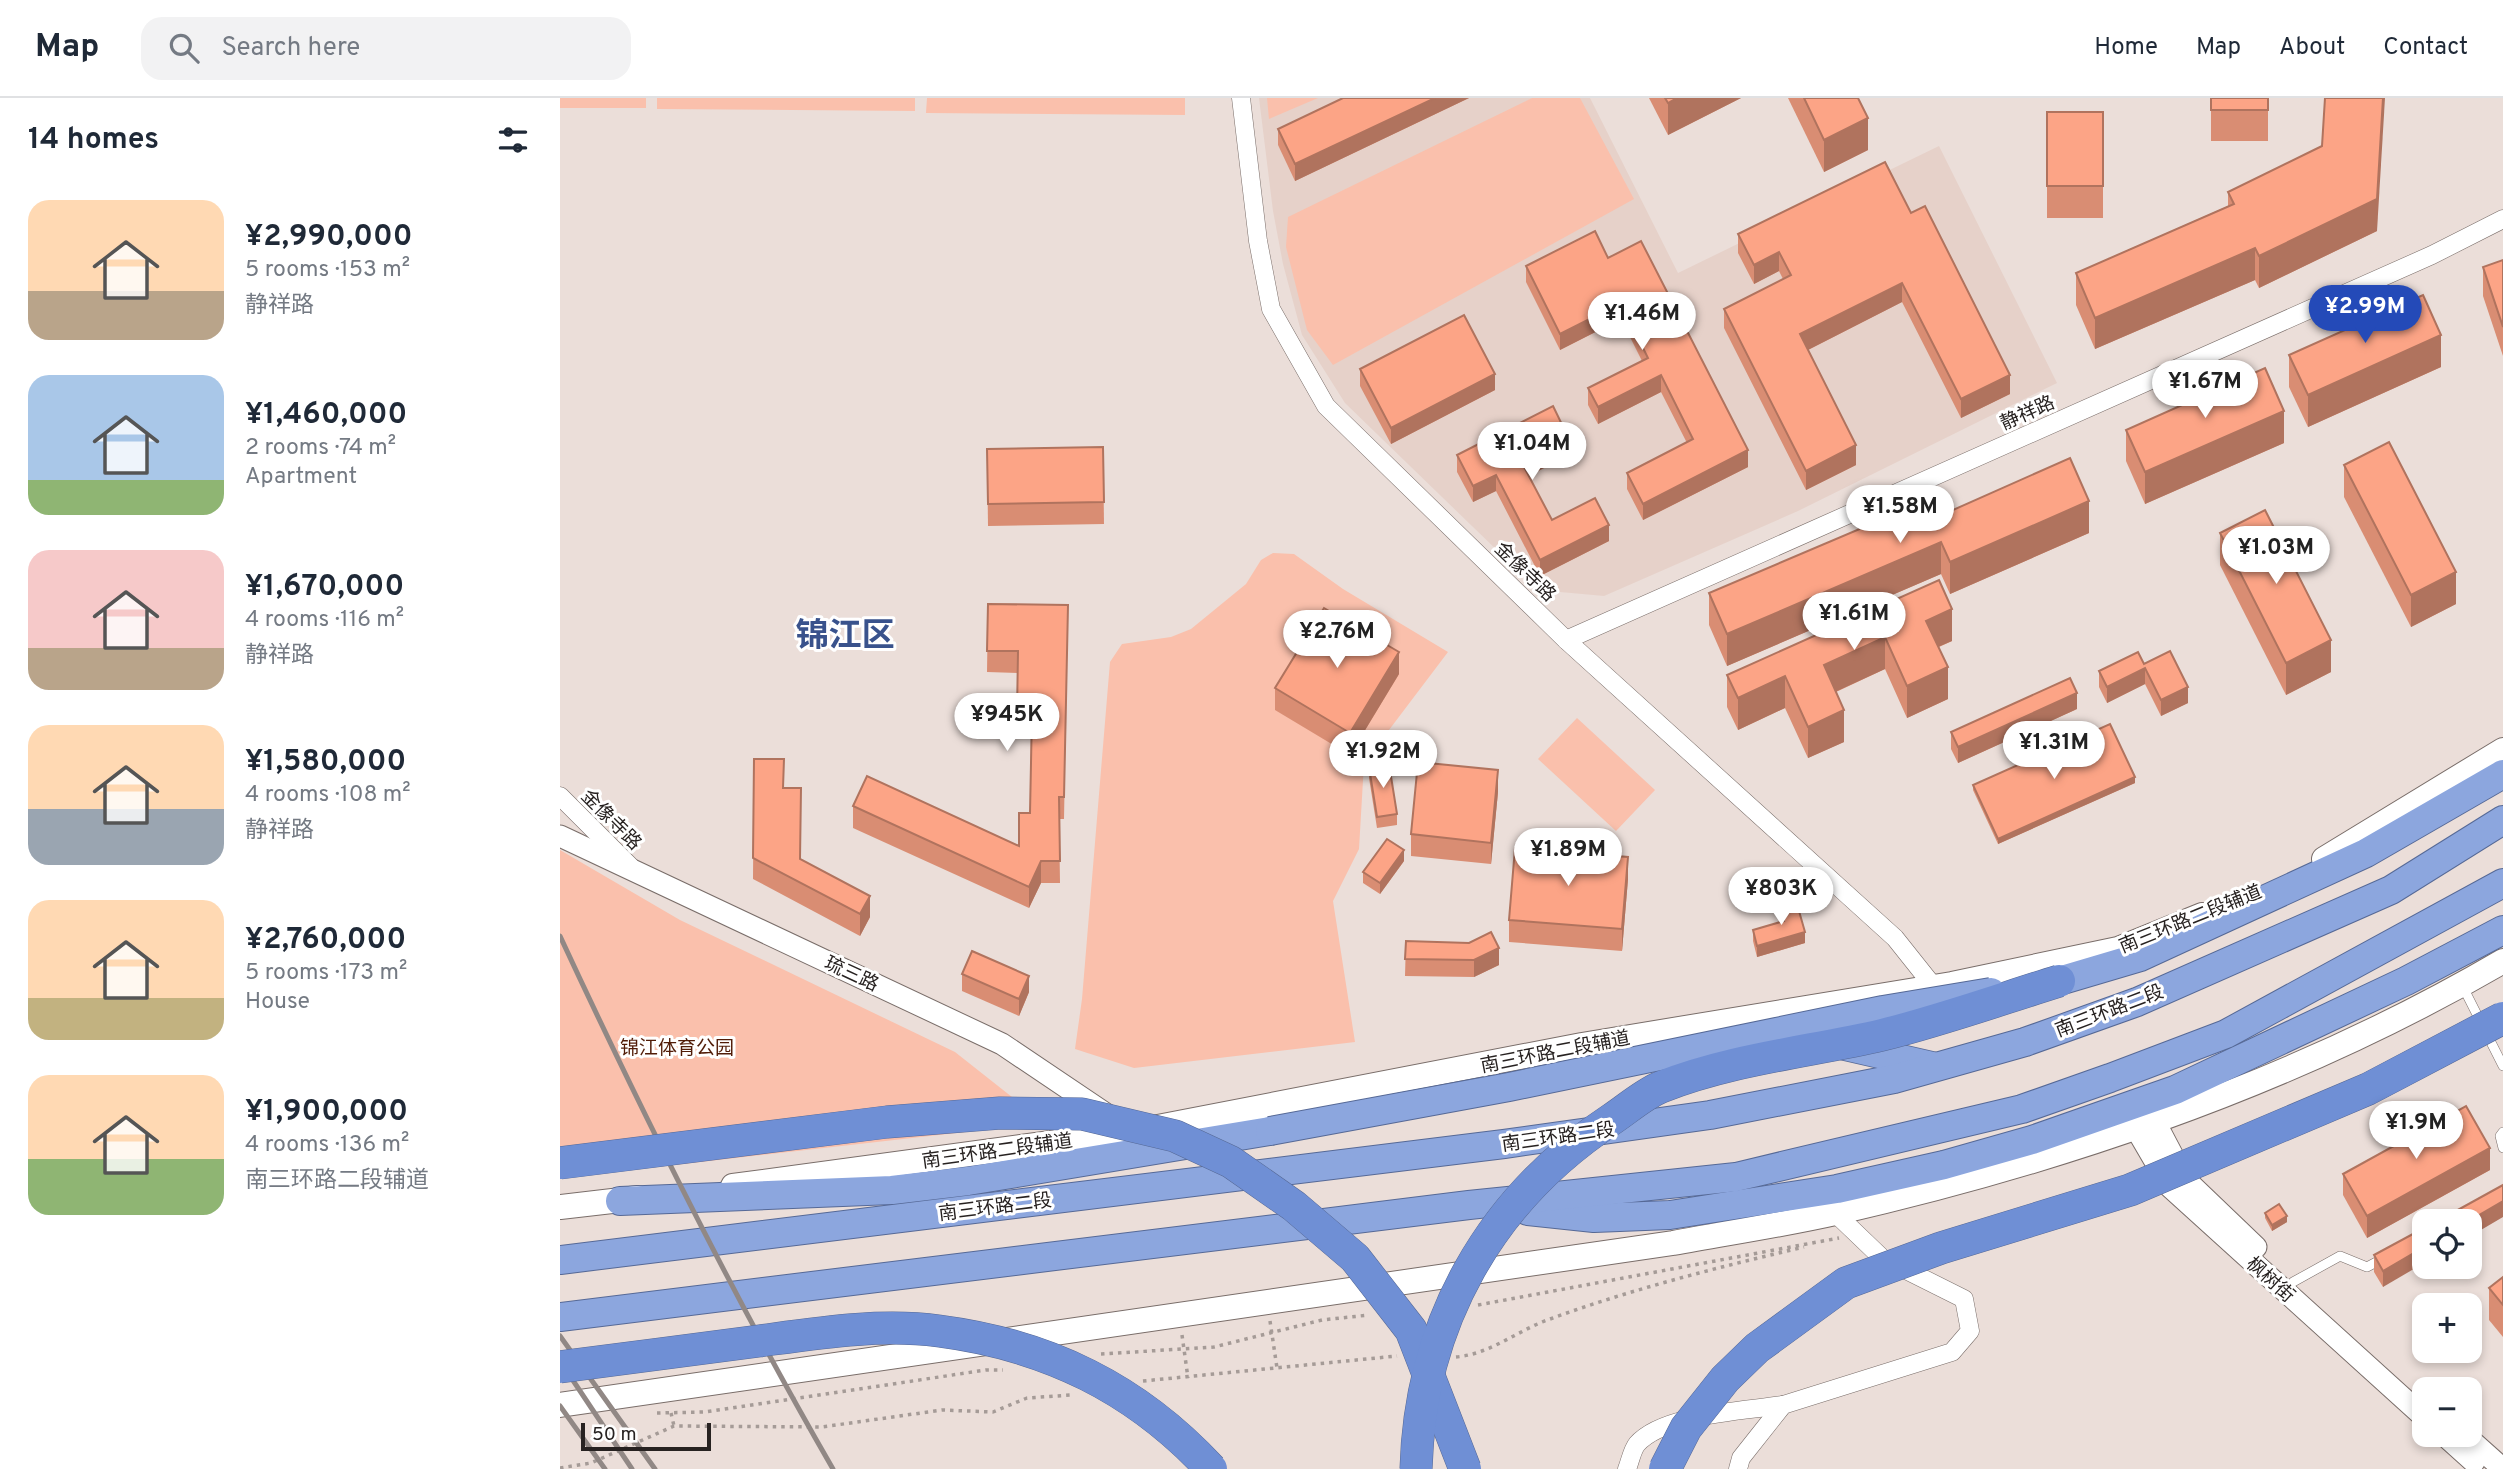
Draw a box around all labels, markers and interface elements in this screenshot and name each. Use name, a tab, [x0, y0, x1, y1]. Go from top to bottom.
search box	[141, 17, 631, 80]
text: Map	[35, 27, 99, 69]
icon: search	[165, 29, 203, 67]
text: Search here	[221, 32, 360, 65]
text: Home	[2094, 33, 2158, 63]
text: Map	[2196, 33, 2241, 63]
text: About	[2279, 33, 2345, 63]
text: Contact	[2383, 33, 2468, 63]
icon: filters	[494, 121, 532, 159]
text: 14 homes	[28, 122, 159, 159]
text: ¥2,990,000	[245, 219, 413, 256]
icon: home	[84, 228, 168, 312]
text: 5 rooms · 153 m²	[245, 256, 410, 285]
pin: ¥2.99M	[2308, 286, 2422, 345]
text: 静祥路	[245, 292, 314, 321]
pin: ¥1.46M	[1585, 292, 1699, 352]
text: ¥2.99M	[2325, 293, 2405, 322]
text: ¥1.46M	[1604, 300, 1680, 329]
pin: ¥1.67M	[2148, 360, 2262, 420]
text: ¥1.67M	[2168, 368, 2242, 397]
street label: 静祥路	[1997, 391, 2059, 436]
text: ¥1,460,000	[245, 397, 407, 434]
icon: home	[84, 403, 168, 487]
pin: ¥1.04M	[1475, 422, 1589, 482]
text: ¥1.04M	[1493, 430, 1571, 459]
text: 2 rooms · 74 m²	[245, 434, 396, 463]
text: Apartment	[245, 463, 357, 492]
pin: ¥1.58M	[1843, 486, 1957, 545]
text: ¥1.58M	[1862, 493, 1938, 522]
pin: ¥1.03M	[2219, 526, 2333, 586]
text: ¥1.03M	[2238, 534, 2314, 563]
street label: 金像寺路	[1489, 537, 1560, 607]
text: ¥1,670,000	[245, 569, 404, 606]
icon: home	[84, 578, 168, 662]
pin: ¥1.61M	[1797, 592, 1911, 652]
text: ¥1.61M	[1819, 600, 1889, 629]
text: 4 rooms · 116 m²	[245, 606, 404, 635]
pin: ¥2.76M	[1280, 610, 1394, 670]
district label: 锦江区	[796, 617, 895, 659]
text: ¥2.76M	[1299, 618, 1375, 647]
text: 静祥路	[245, 642, 314, 671]
pin: ¥945K	[958, 694, 1056, 753]
text: ¥945K	[970, 701, 1044, 730]
pin: ¥1.31M	[1997, 722, 2111, 781]
text: ¥1.31M	[2019, 729, 2089, 758]
pin: ¥1.92M	[1326, 730, 1440, 790]
text: ¥1.92M	[1345, 738, 1421, 767]
text: ¥1,580,000	[245, 744, 406, 781]
icon: home	[84, 753, 168, 837]
text: 4 rooms · 108 m²	[245, 781, 411, 810]
street label: 金像寺路	[575, 785, 646, 856]
text: 静祥路	[245, 817, 314, 846]
pin: ¥1.89M	[1511, 828, 1625, 888]
text: ¥1.89M	[1530, 836, 1606, 865]
pin: ¥803K	[1732, 868, 1830, 927]
text: ¥803K	[1744, 875, 1818, 904]
street label: 南三环路二段辅道	[2116, 880, 2266, 959]
text: ¥2,760,000	[245, 922, 406, 959]
icon: home	[84, 928, 168, 1012]
street label: 琉三路	[820, 952, 882, 998]
text: 5 rooms · 173 m²	[245, 959, 407, 988]
street label: 南三环路二段	[2052, 980, 2167, 1043]
text: House	[245, 988, 310, 1017]
street label: 南三环路二段辅道	[1478, 1027, 1632, 1079]
park label: 锦江体育公园	[620, 1037, 734, 1061]
text: ¥1,900,000	[245, 1094, 408, 1131]
pin: ¥1.9M	[2367, 1102, 2465, 1161]
icon: home	[84, 1103, 168, 1187]
text: ¥1.9M	[2385, 1109, 2447, 1138]
street label: 南三环路二段	[1500, 1118, 1616, 1158]
street label: 南三环路二段辅道	[920, 1130, 1074, 1174]
text: 4 rooms · 136 m²	[245, 1131, 409, 1160]
text: 南三环路二段辅道	[245, 1167, 429, 1196]
street label: 南三环路二段	[937, 1189, 1053, 1227]
map controls	[2412, 1209, 2482, 1447]
button: locate	[2412, 1209, 2482, 1279]
street label: 枫树街	[2240, 1252, 2299, 1308]
button: +	[2412, 1293, 2482, 1363]
button: −	[2412, 1377, 2482, 1447]
scale bar	[581, 1420, 710, 1452]
text: 50 m	[592, 1423, 637, 1447]

